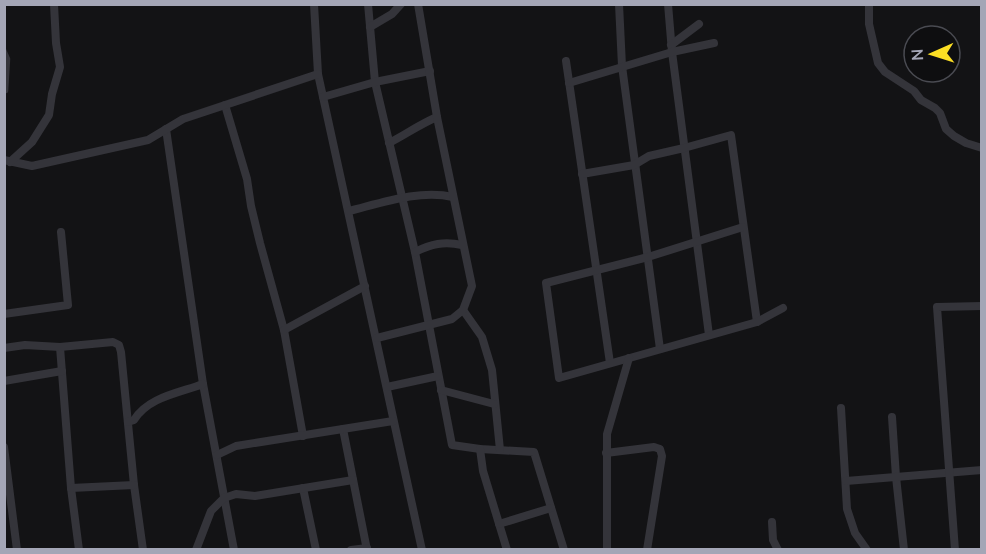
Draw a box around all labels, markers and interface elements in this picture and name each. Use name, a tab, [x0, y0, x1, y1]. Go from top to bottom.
north arrow	[902, 24, 962, 84]
text: N	[907, 48, 929, 61]

